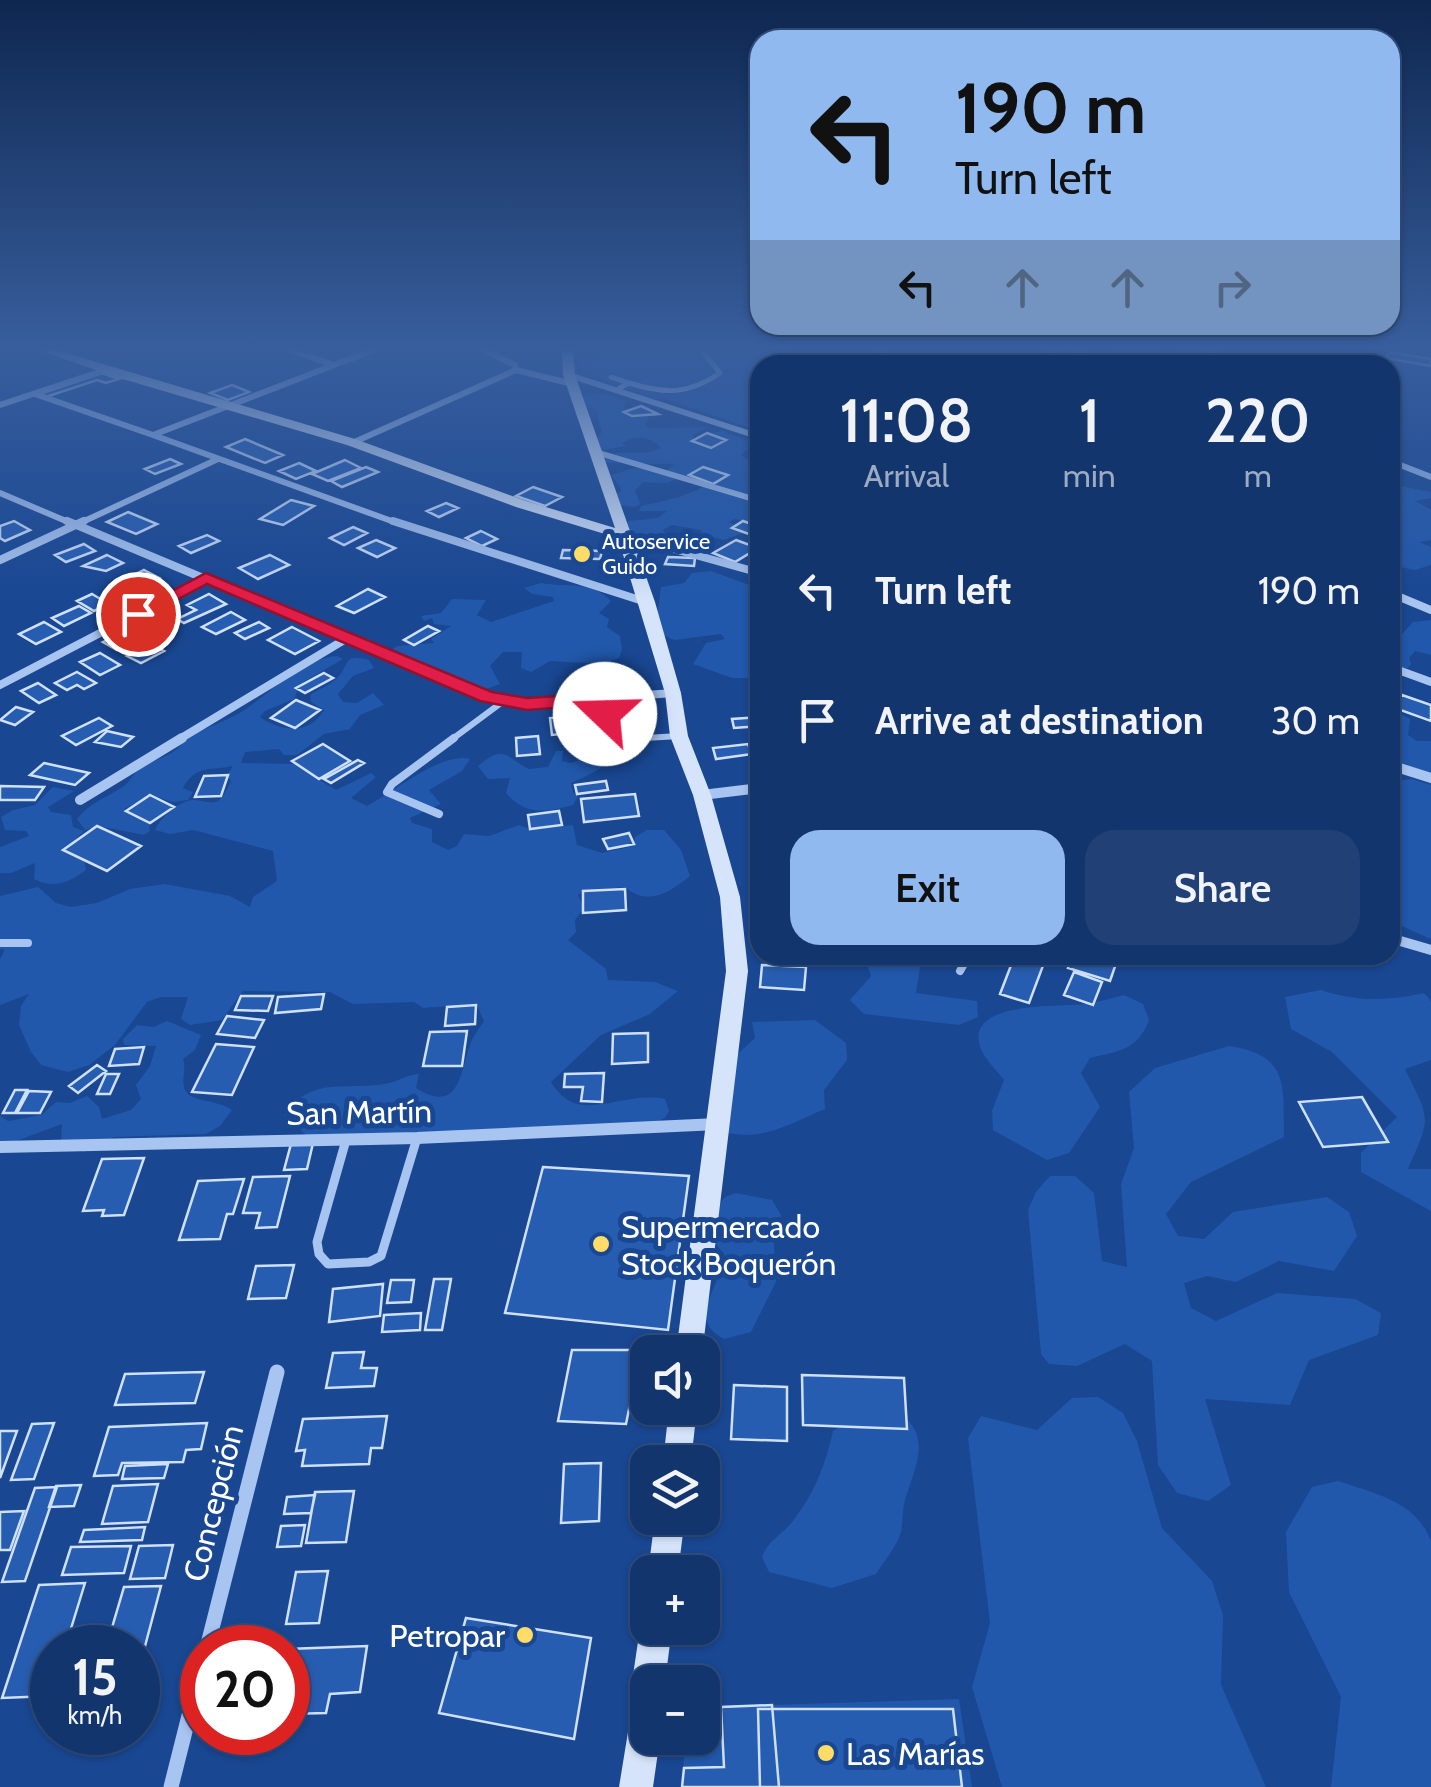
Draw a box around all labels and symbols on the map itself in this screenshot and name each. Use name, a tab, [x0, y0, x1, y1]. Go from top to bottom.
place label: Autoservice Guido	[602, 528, 710, 580]
marker: Autoservice Guido	[571, 543, 593, 565]
pin	[96, 572, 181, 657]
position arrow	[553, 662, 657, 766]
street label: San Martín	[286, 1091, 432, 1133]
place label: Supermercado Stock Boquerón	[621, 1207, 836, 1283]
marker: Supermercado Stock Boquerón	[590, 1233, 612, 1255]
street label: Concepción	[175, 1421, 251, 1585]
place label: Petropar	[389, 1616, 506, 1655]
marker: Petropar	[514, 1624, 536, 1646]
speed limit sign: 20	[180, 1625, 310, 1755]
place label: Las Marías	[846, 1734, 985, 1773]
marker: Las Marías	[815, 1742, 837, 1764]

